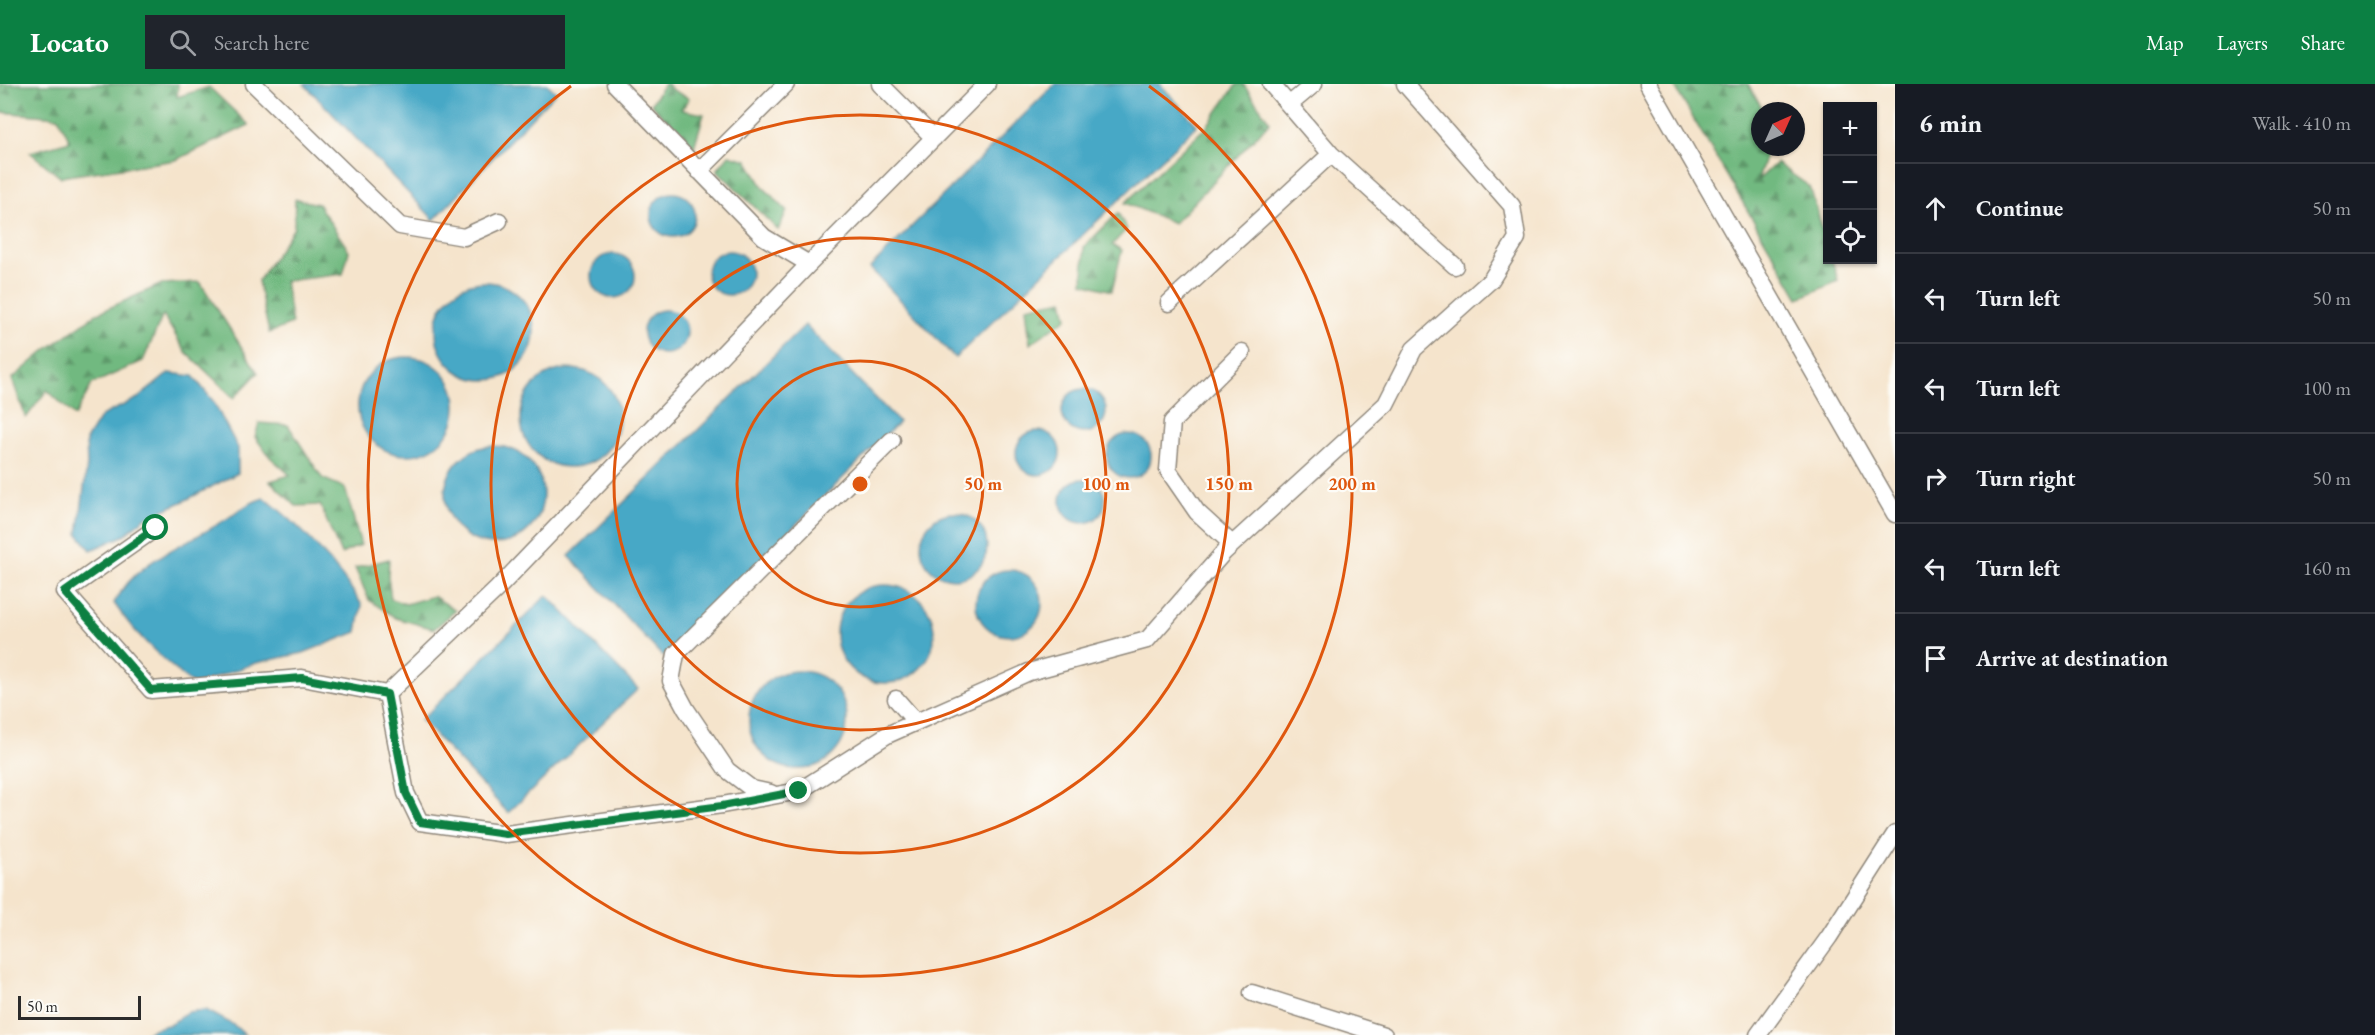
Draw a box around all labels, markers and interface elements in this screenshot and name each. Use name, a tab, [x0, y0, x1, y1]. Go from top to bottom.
search box	[145, 15, 565, 69]
text: Locato	[30, 24, 109, 60]
icon: search	[166, 26, 199, 59]
text: Search here	[214, 28, 309, 57]
text: Map	[2146, 29, 2184, 56]
text: Layers	[2217, 29, 2268, 56]
text: Share	[2301, 29, 2345, 56]
north arrow	[1751, 102, 1805, 156]
map controls	[1823, 102, 1877, 264]
button: +	[1823, 102, 1877, 156]
text: 6 min	[1919, 106, 1982, 140]
text: Walk · 410 m	[2252, 110, 2351, 136]
button: −	[1823, 156, 1877, 210]
icon: ahead	[1919, 192, 1952, 225]
text: Continue	[1976, 194, 2063, 223]
text: 50 m	[2312, 195, 2351, 221]
button: locate	[1823, 210, 1877, 264]
icon: left	[1919, 282, 1952, 315]
text: Turn left	[1976, 284, 2060, 313]
text: 50 m	[2312, 285, 2351, 311]
icon: left	[1919, 372, 1952, 405]
text: Turn left	[1976, 374, 2060, 403]
text: 100 m	[2303, 375, 2351, 401]
icon: right	[1919, 462, 1952, 495]
text: Turn right	[1976, 464, 2075, 493]
text: 50 m	[2312, 465, 2351, 491]
text: 50 m	[964, 472, 1002, 495]
text: 100 m	[1082, 472, 1130, 495]
text: 150 m	[1205, 472, 1253, 495]
text: 200 m	[1328, 472, 1376, 495]
centre of rings	[850, 474, 870, 494]
route start	[142, 514, 168, 540]
icon: left	[1919, 552, 1952, 585]
text: Turn left	[1976, 554, 2060, 583]
text: 160 m	[2303, 555, 2351, 581]
icon: arrive	[1919, 642, 1952, 675]
text: Arrive at destination	[1976, 644, 2168, 673]
route end	[785, 777, 811, 803]
scale bar	[18, 993, 141, 1020]
text: 50 m	[27, 996, 58, 1017]

